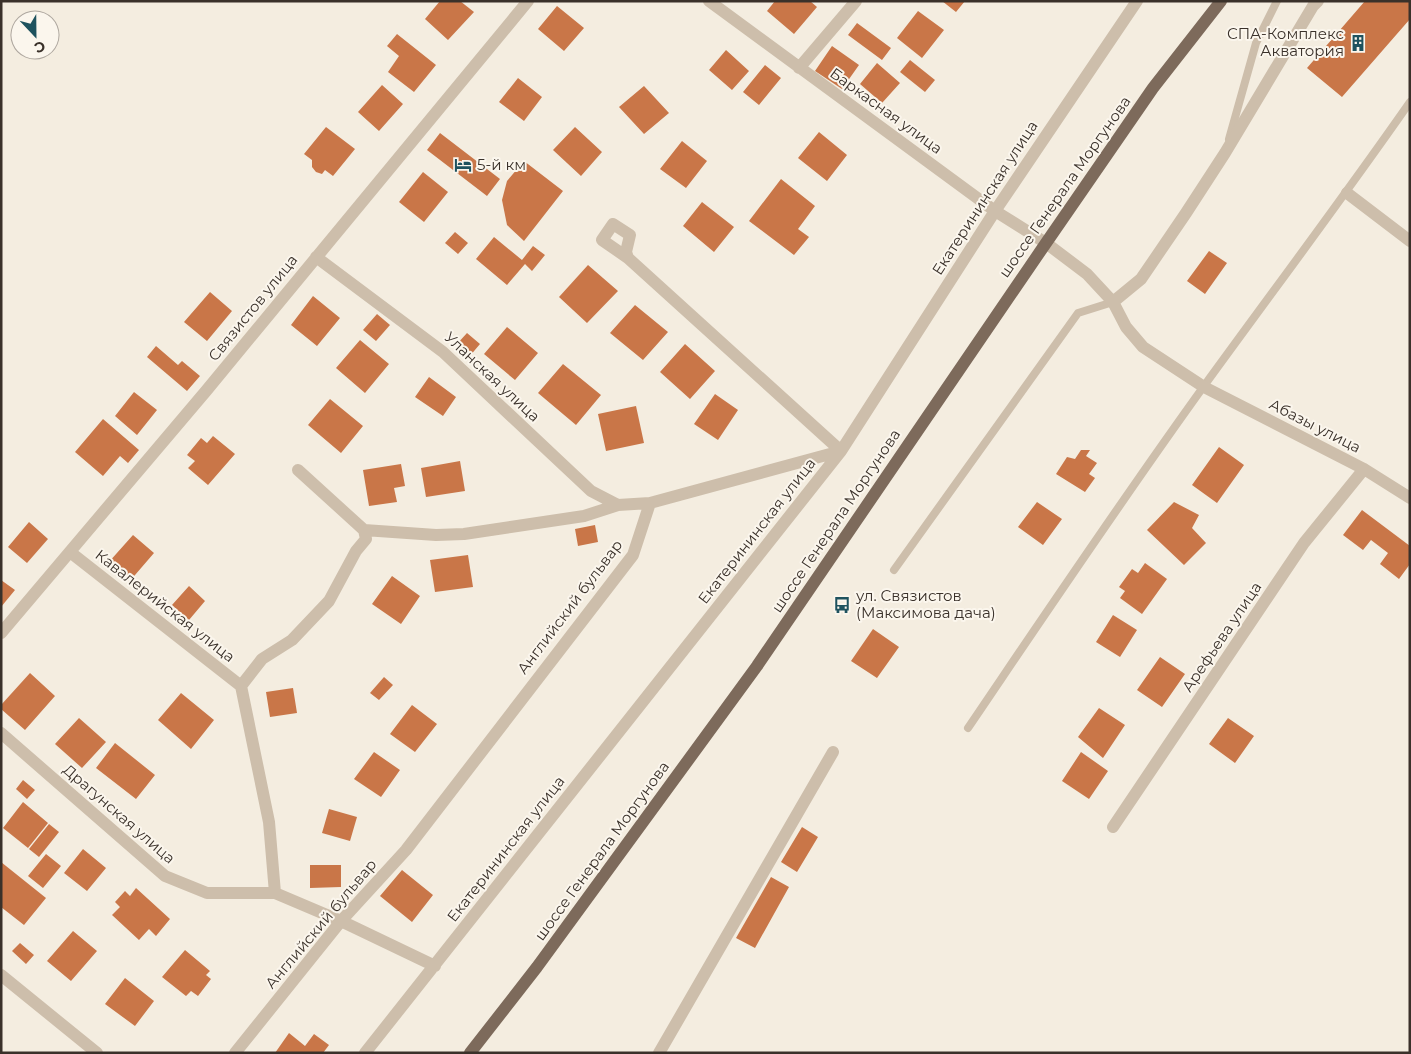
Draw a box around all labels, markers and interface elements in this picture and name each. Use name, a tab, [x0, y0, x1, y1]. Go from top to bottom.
north arrow	[10, 10, 60, 60]
place label: СПА-Комплекс Акватория	[1227, 24, 1344, 60]
building icon: СПА-Комплекс Акватория	[1348, 33, 1368, 53]
text: С	[32, 37, 48, 57]
street label: Баркасная улица	[826, 63, 946, 158]
street label: шоссе Генерала Моргунова	[995, 92, 1135, 281]
street label: Екатерининская улица	[928, 117, 1042, 278]
hotel icon: 5-й км	[453, 155, 473, 175]
place label: 5-й км	[477, 155, 526, 174]
street label: Связистов улица	[204, 251, 301, 365]
street label: Уланская улица	[441, 328, 544, 426]
street label: Абазы улица	[1266, 394, 1364, 457]
street label: шоссе Генерала Моргунова	[767, 425, 904, 616]
street label: Екатерининская улица	[694, 454, 820, 607]
street label: Английский бульвар	[513, 536, 626, 678]
street label: Кавалерийская улица	[92, 545, 239, 666]
street label: Арефьева улица	[1178, 578, 1265, 695]
place label: ул. Связистов (Максимова дача)	[855, 586, 996, 622]
bus stop icon: ул. Связистов (Максимова дача)	[832, 595, 852, 615]
street label: шоссе Генерала Моргунова	[530, 757, 673, 944]
street label: Драгунская улица	[59, 760, 179, 867]
street label: Екатерининская улица	[443, 772, 569, 925]
street label: Английский бульвар	[261, 855, 380, 992]

